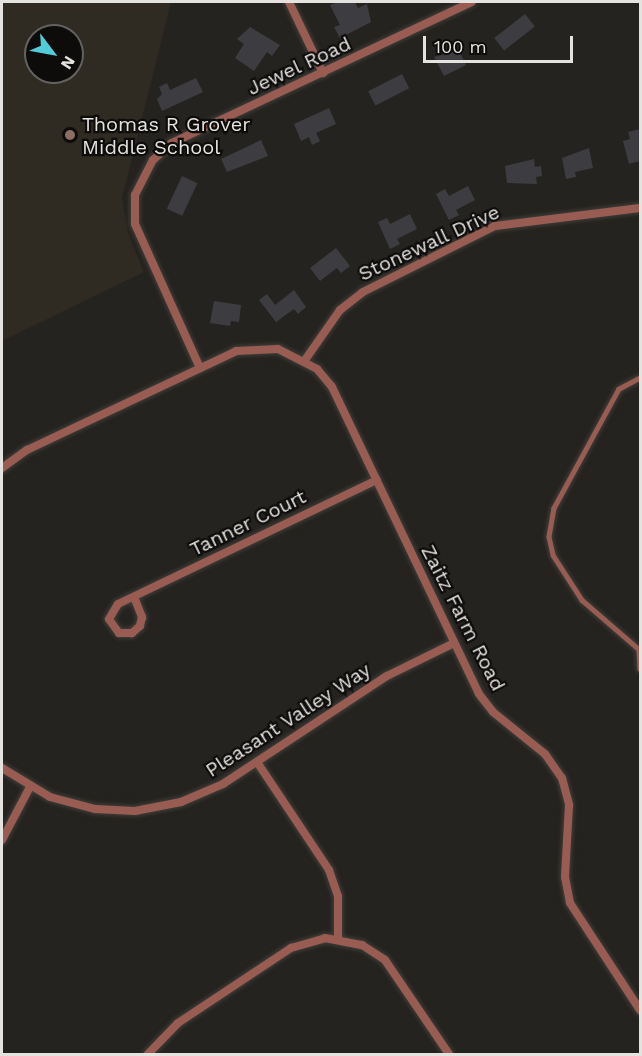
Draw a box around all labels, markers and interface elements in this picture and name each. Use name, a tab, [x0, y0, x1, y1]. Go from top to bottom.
north arrow	[24, 24, 84, 84]
scale bar	[426, 24, 576, 62]
street label: Jewel Road	[243, 31, 355, 101]
text: 100 m	[434, 36, 487, 57]
text: N	[57, 53, 79, 73]
place label: Thomas R Grover Middle School	[82, 112, 250, 159]
marker: Thomas R Grover Middle School	[63, 128, 77, 142]
street label: Stonewall Drive	[354, 200, 504, 286]
street label: Tanner Court	[186, 484, 310, 562]
street label: Zaitz Farm Road	[416, 541, 510, 695]
street label: Pleasant Valley Way	[200, 657, 376, 783]

